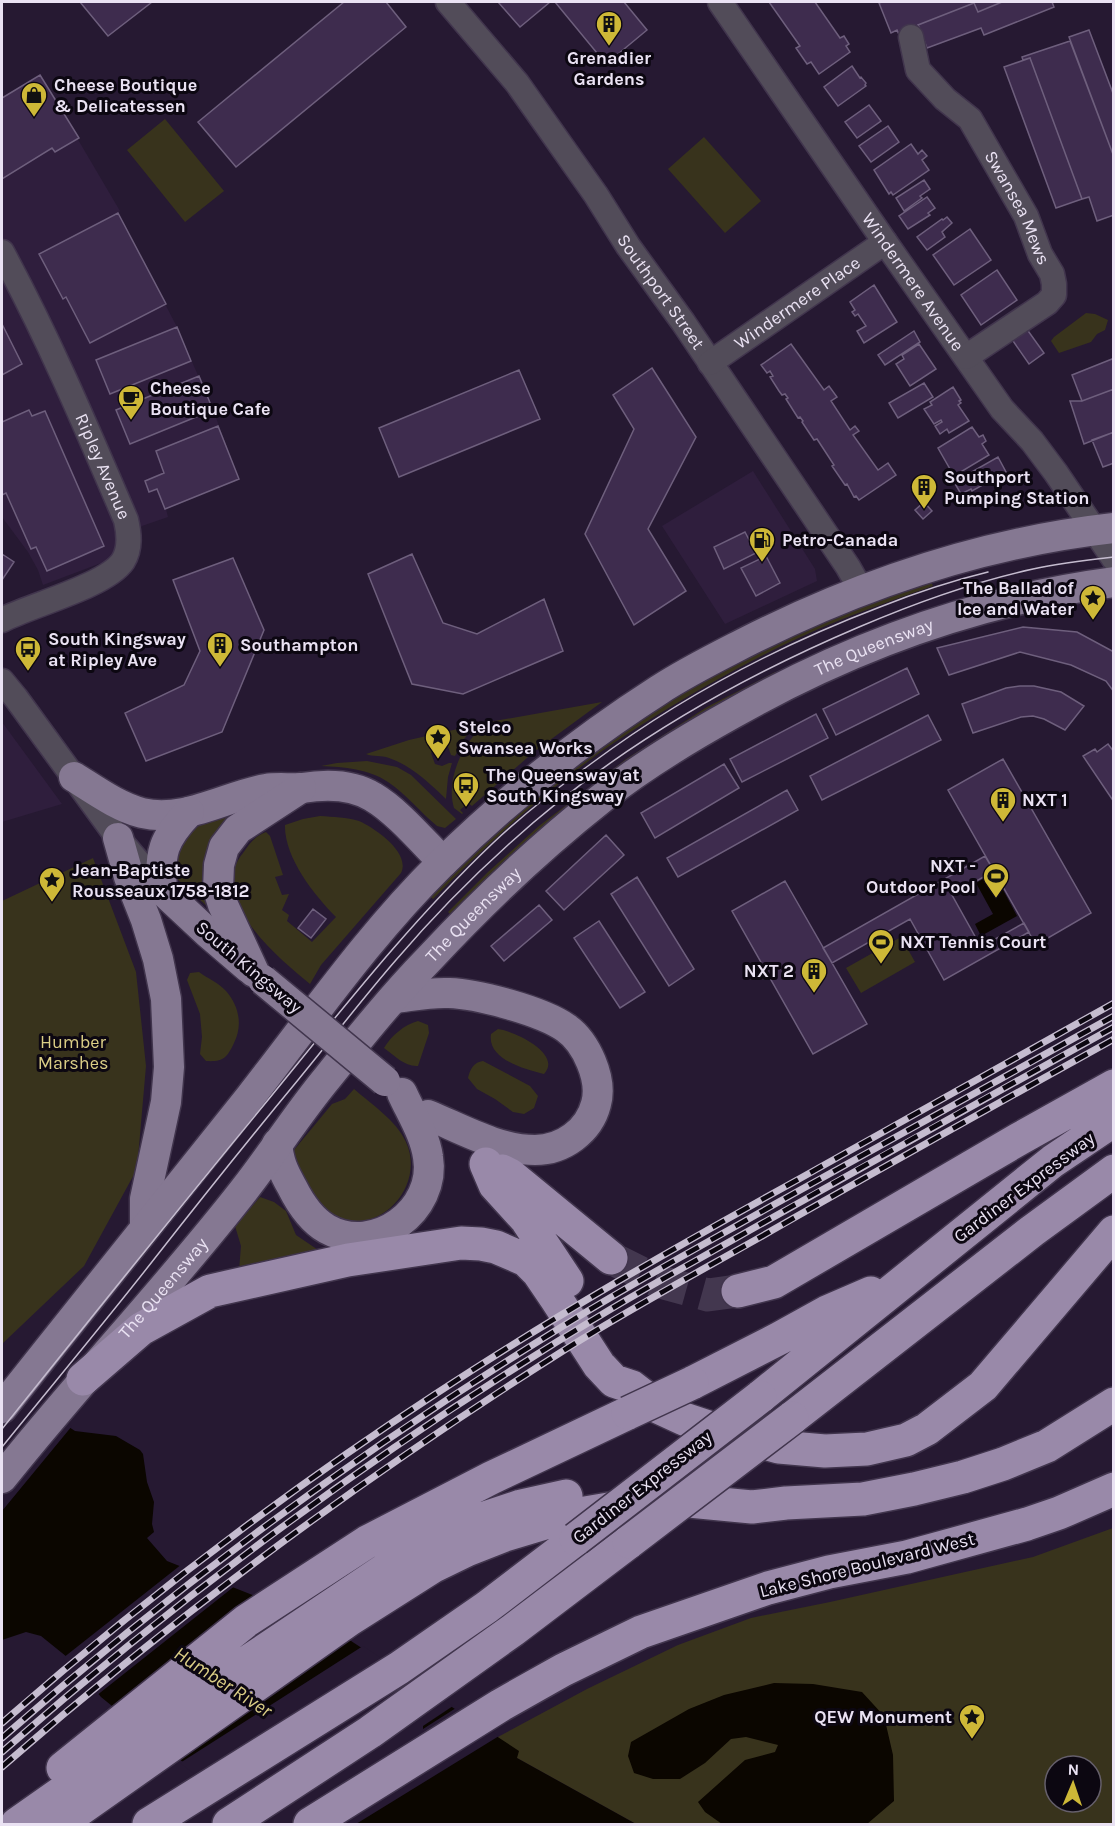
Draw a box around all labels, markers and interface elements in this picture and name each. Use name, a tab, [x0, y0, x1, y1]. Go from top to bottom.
building icon: Grenadier Gardens	[594, 9, 624, 47]
place label: Grenadier Gardens	[567, 47, 651, 90]
place label: Cheese Boutique & Delicatessen	[54, 74, 197, 117]
shop icon: Cheese Boutique & Delicatessen	[19, 80, 49, 118]
street label: Swansea Mews	[980, 147, 1055, 269]
street label: Windermere Avenue	[857, 208, 969, 355]
street label: Southport Street	[612, 230, 709, 354]
street label: Windermere Place	[730, 251, 864, 354]
place label: Cheese Boutique Cafe	[150, 377, 271, 420]
cafe icon: Cheese Boutique Cafe	[116, 383, 146, 421]
street label: Ripley Avenue	[70, 410, 135, 523]
place label: Southport Pumping Station	[944, 466, 1089, 509]
building icon: Southport Pumping Station	[909, 472, 939, 510]
fuel station icon: Petro-Canada	[747, 525, 777, 563]
place label: Petro-Canada	[782, 529, 898, 551]
place label: The Ballad of Ice and Water	[957, 577, 1074, 620]
place icon: The Ballad of Ice and Water	[1078, 583, 1108, 621]
street label: The Queensway	[811, 613, 937, 681]
place label: South Kingsway at Ripley Ave	[48, 628, 186, 671]
building icon: Southampton	[205, 630, 235, 668]
bus stop icon: South Kingsway at Ripley Ave	[13, 634, 43, 672]
place label: Southampton	[240, 634, 358, 656]
place label: Stelco Swansea Works	[458, 716, 593, 759]
place icon: Stelco Swansea Works	[423, 722, 453, 760]
place label: The Queensway at South Kingsway	[486, 764, 640, 807]
bus stop icon: The Queensway at South Kingsway	[451, 770, 481, 808]
building icon: NXT 1	[988, 785, 1018, 823]
place label: NXT 1	[1022, 789, 1068, 811]
place label: NXT - Outdoor Pool	[866, 855, 976, 898]
place label: Jean-Baptiste Rousseaux 1758-1812	[72, 859, 250, 902]
sports icon: NXT - Outdoor Pool	[981, 861, 1011, 899]
street label: The Queensway	[421, 862, 526, 967]
place icon: Jean-Baptiste Rousseaux 1758-1812	[37, 865, 67, 903]
street label: South Kingsway	[192, 916, 307, 1018]
sports icon: NXT Tennis Court	[866, 927, 896, 965]
place label: NXT Tennis Court	[900, 931, 1046, 953]
building icon: NXT 2	[799, 956, 829, 994]
place label: NXT 2	[744, 960, 794, 982]
park label: Humber Marshes	[38, 1031, 108, 1074]
street label: Gardiner Expressway	[949, 1126, 1099, 1247]
street label: The Queensway	[114, 1232, 213, 1343]
street label: Gardiner Expressway	[568, 1425, 717, 1548]
street label: Lake Shore Boulevard West	[757, 1528, 977, 1602]
water label: Humber River	[170, 1642, 277, 1723]
place icon: QEW Monument	[957, 1702, 987, 1740]
place label: QEW Monument	[814, 1706, 952, 1728]
north arrow	[1043, 1754, 1103, 1814]
text: N	[1067, 1760, 1080, 1779]

